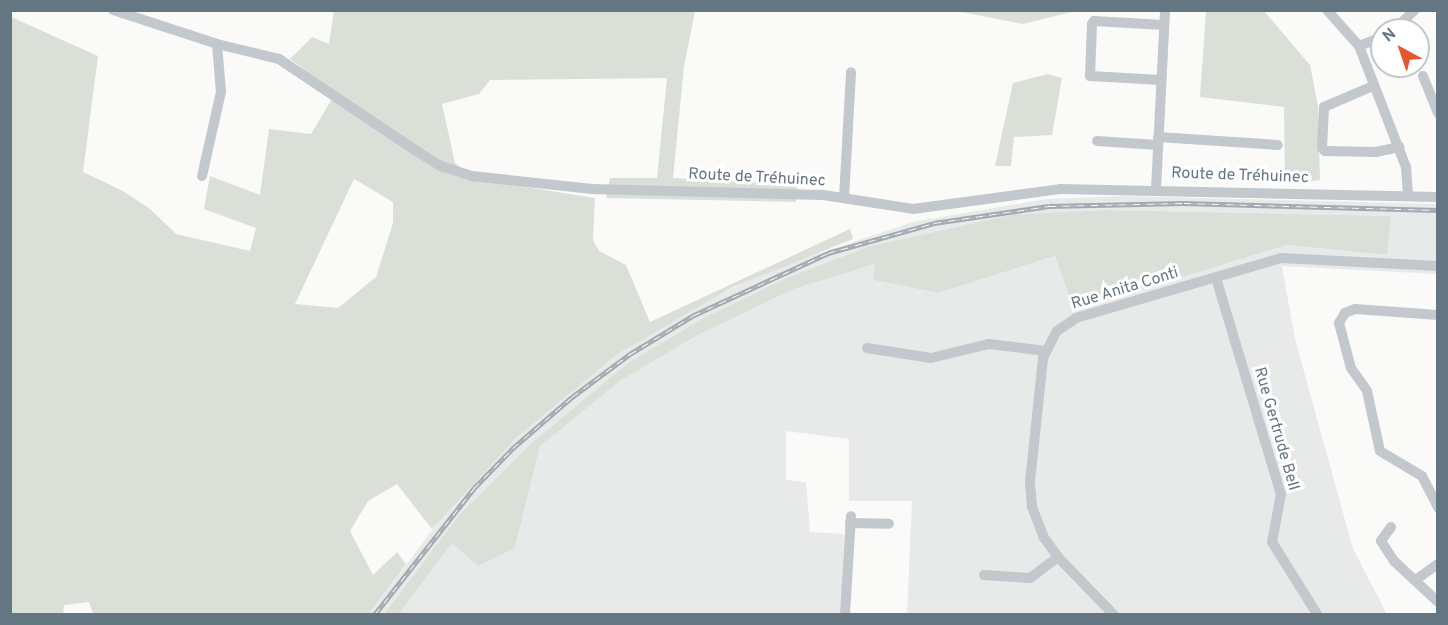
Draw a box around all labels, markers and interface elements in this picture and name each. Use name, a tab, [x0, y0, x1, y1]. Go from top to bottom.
north arrow	[1370, 18, 1430, 78]
text: N	[1379, 24, 1401, 47]
street label: Route de Tréhuinec	[1171, 164, 1309, 188]
street label: Route de Tréhuinec	[687, 165, 827, 191]
street label: Rue Anita Conti	[1069, 264, 1181, 314]
street label: Rue Gertrude Bell	[1249, 365, 1303, 493]

